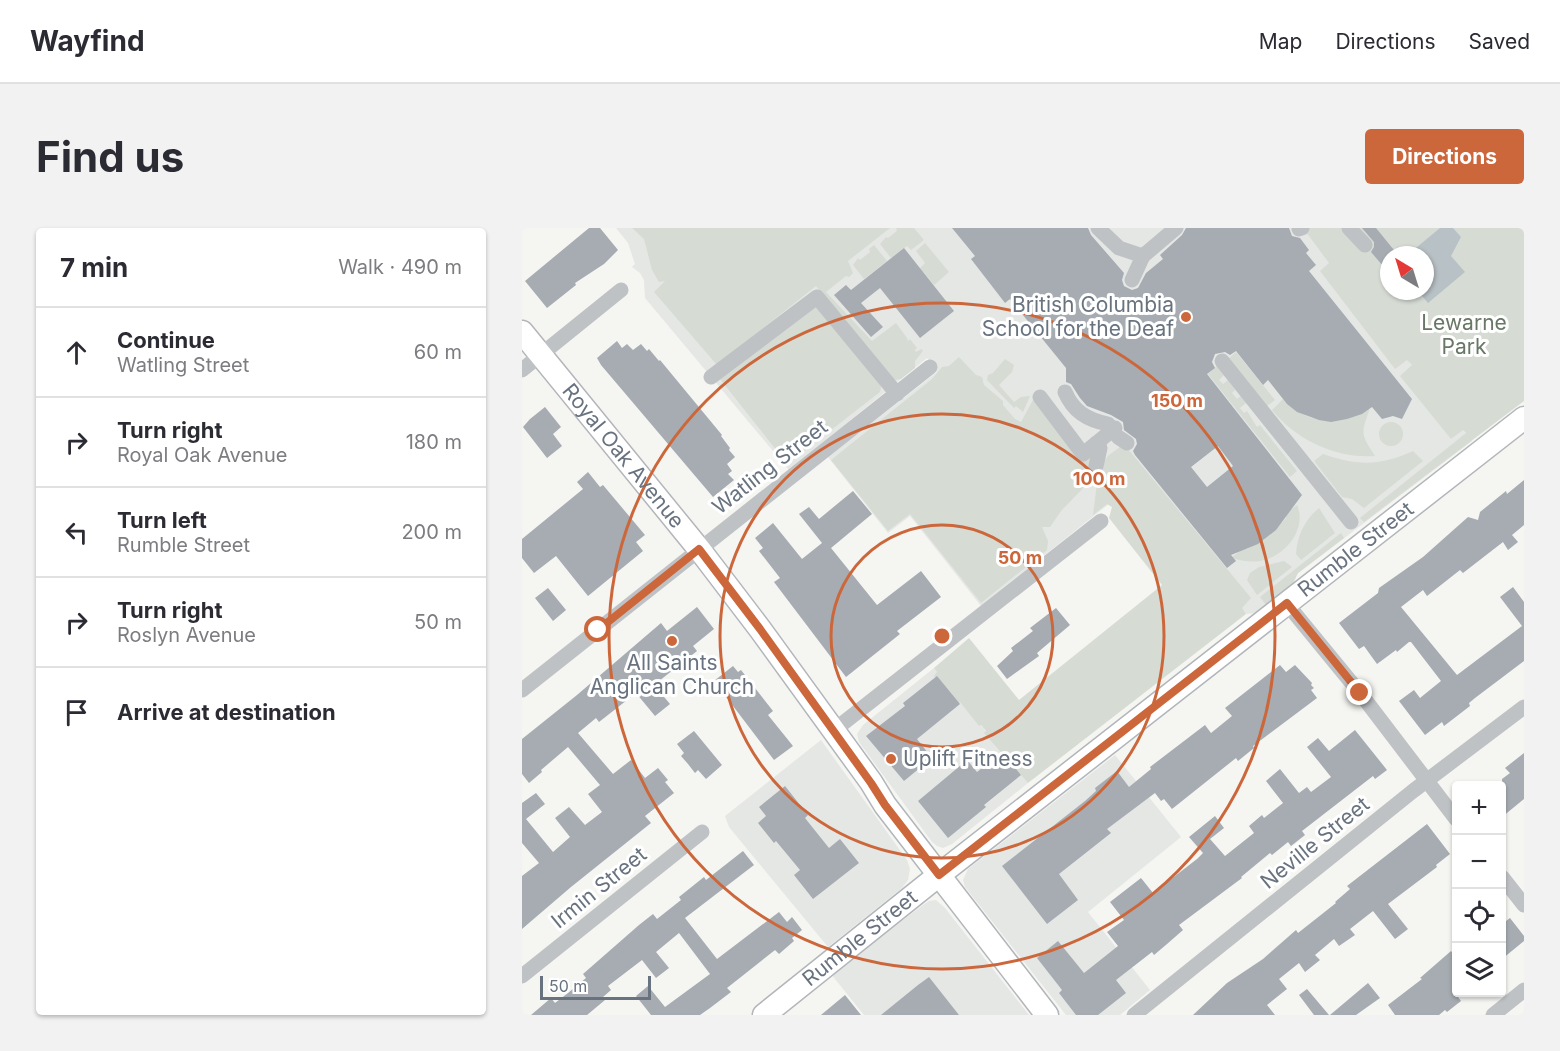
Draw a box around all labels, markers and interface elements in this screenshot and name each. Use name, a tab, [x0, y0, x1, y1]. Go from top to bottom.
text: Wayfind	[30, 24, 145, 58]
text: Map	[1259, 29, 1302, 54]
text: Directions	[1335, 29, 1436, 54]
text: Saved	[1469, 29, 1530, 54]
button: Directions	[1365, 129, 1524, 184]
text: Find us	[36, 131, 184, 182]
north arrow	[1380, 246, 1434, 300]
text: 7 min	[60, 252, 128, 283]
text: Walk · 490 m	[338, 255, 462, 279]
place label: British Columbia School for the Deaf	[982, 292, 1174, 341]
marker: British Columbia School for the Deaf	[1179, 310, 1193, 324]
park label: Lewarne Park	[1421, 310, 1507, 359]
text: Continue	[117, 327, 215, 353]
icon: ahead	[60, 336, 93, 369]
text: 60 m	[414, 340, 462, 364]
text: Watling Street	[117, 353, 249, 377]
street label: Royal Oak Avenue	[557, 378, 690, 533]
text: 150 m	[1151, 390, 1203, 411]
street label: Watling Street	[707, 414, 832, 519]
text: Turn right	[117, 417, 223, 443]
icon: right	[60, 426, 93, 459]
text: 180 m	[406, 430, 462, 454]
text: Royal Oak Avenue	[117, 443, 287, 467]
text: 100 m	[1073, 468, 1125, 489]
street label: Rumble Street	[1293, 496, 1418, 602]
text: Turn left	[117, 507, 207, 533]
icon: left	[60, 516, 93, 549]
text: 200 m	[401, 520, 462, 544]
text: Rumble Street	[117, 533, 250, 557]
text: 50 m	[998, 547, 1042, 568]
text: Turn right	[117, 597, 223, 623]
icon: right	[60, 606, 93, 639]
text: 50 m	[414, 610, 462, 634]
route start	[584, 616, 610, 642]
text: Roslyn Avenue	[117, 623, 256, 647]
centre of rings	[932, 626, 952, 646]
marker: All Saints Anglican Church	[665, 634, 679, 648]
place label: All Saints Anglican Church	[590, 650, 754, 699]
route end	[1346, 679, 1372, 705]
icon: arrive	[60, 696, 93, 729]
text: Arrive at destination	[117, 699, 336, 725]
place label: Uplift Fitness	[903, 746, 1033, 771]
marker: Uplift Fitness	[884, 752, 898, 766]
map controls	[1452, 781, 1506, 997]
button: +	[1452, 781, 1506, 835]
street label: Neville Street	[1255, 791, 1374, 894]
button: −	[1452, 835, 1506, 889]
street label: Irmin Street	[546, 842, 651, 933]
street label: Rumble Street	[797, 884, 922, 991]
button: locate	[1452, 889, 1506, 943]
button: layers	[1452, 943, 1506, 997]
scale bar	[540, 973, 651, 1000]
text: 50 m	[549, 976, 587, 996]

